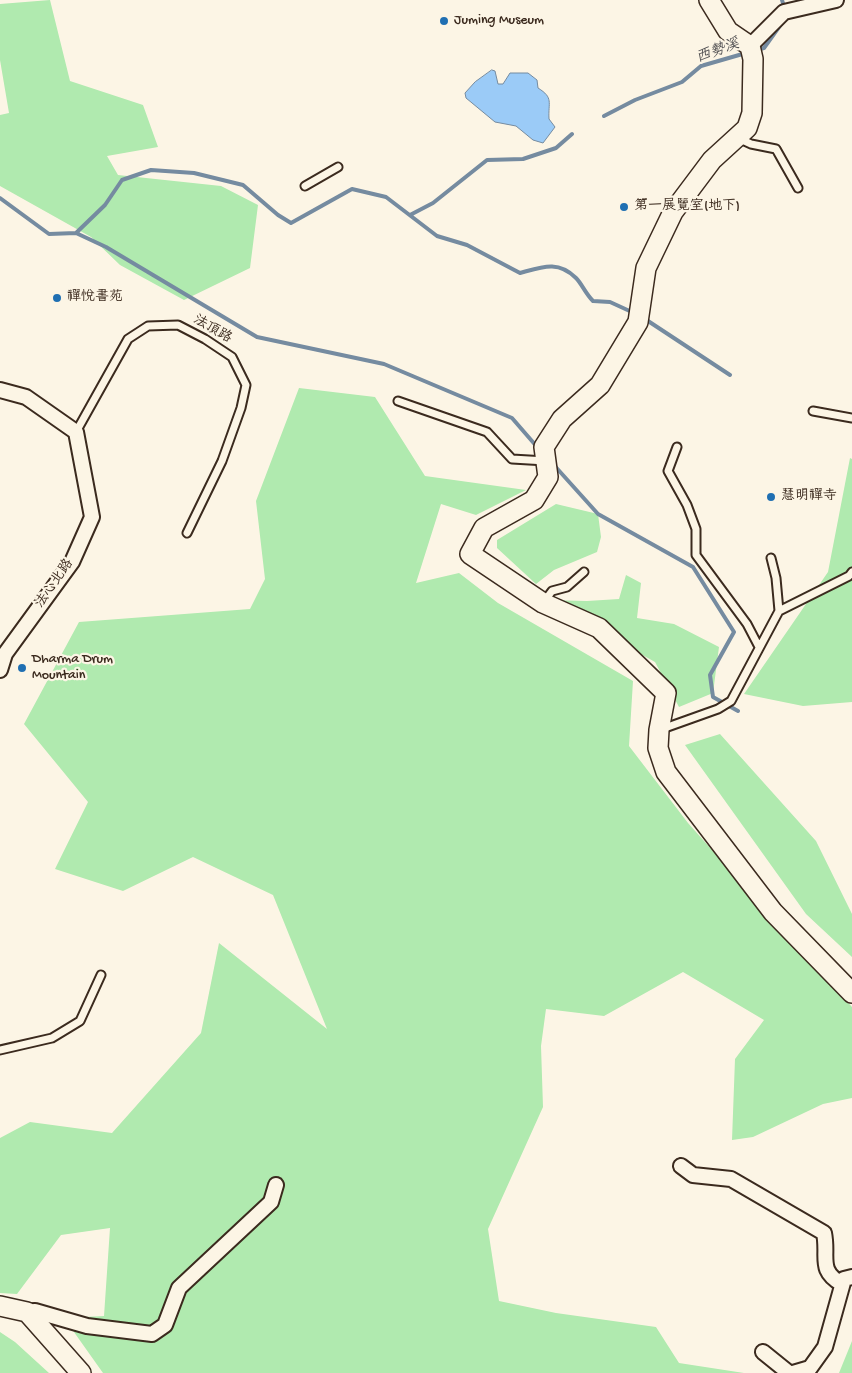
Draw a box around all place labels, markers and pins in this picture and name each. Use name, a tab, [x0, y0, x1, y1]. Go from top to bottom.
place label: Juming Museum	[454, 13, 544, 29]
marker: Juming Museum	[438, 15, 450, 27]
place label: 第一展覽室(地下)	[634, 199, 740, 215]
marker: 第一展覽室(地下)	[618, 201, 630, 213]
place label: 禪悅書苑	[67, 290, 123, 306]
marker: 禪悅書苑	[51, 292, 63, 304]
place label: 慧明禪寺	[781, 489, 837, 505]
marker: 慧明禪寺	[765, 491, 777, 503]
place label: Dharma Drum Mountain	[32, 652, 113, 684]
marker: Dharma Drum Mountain	[16, 662, 28, 674]

